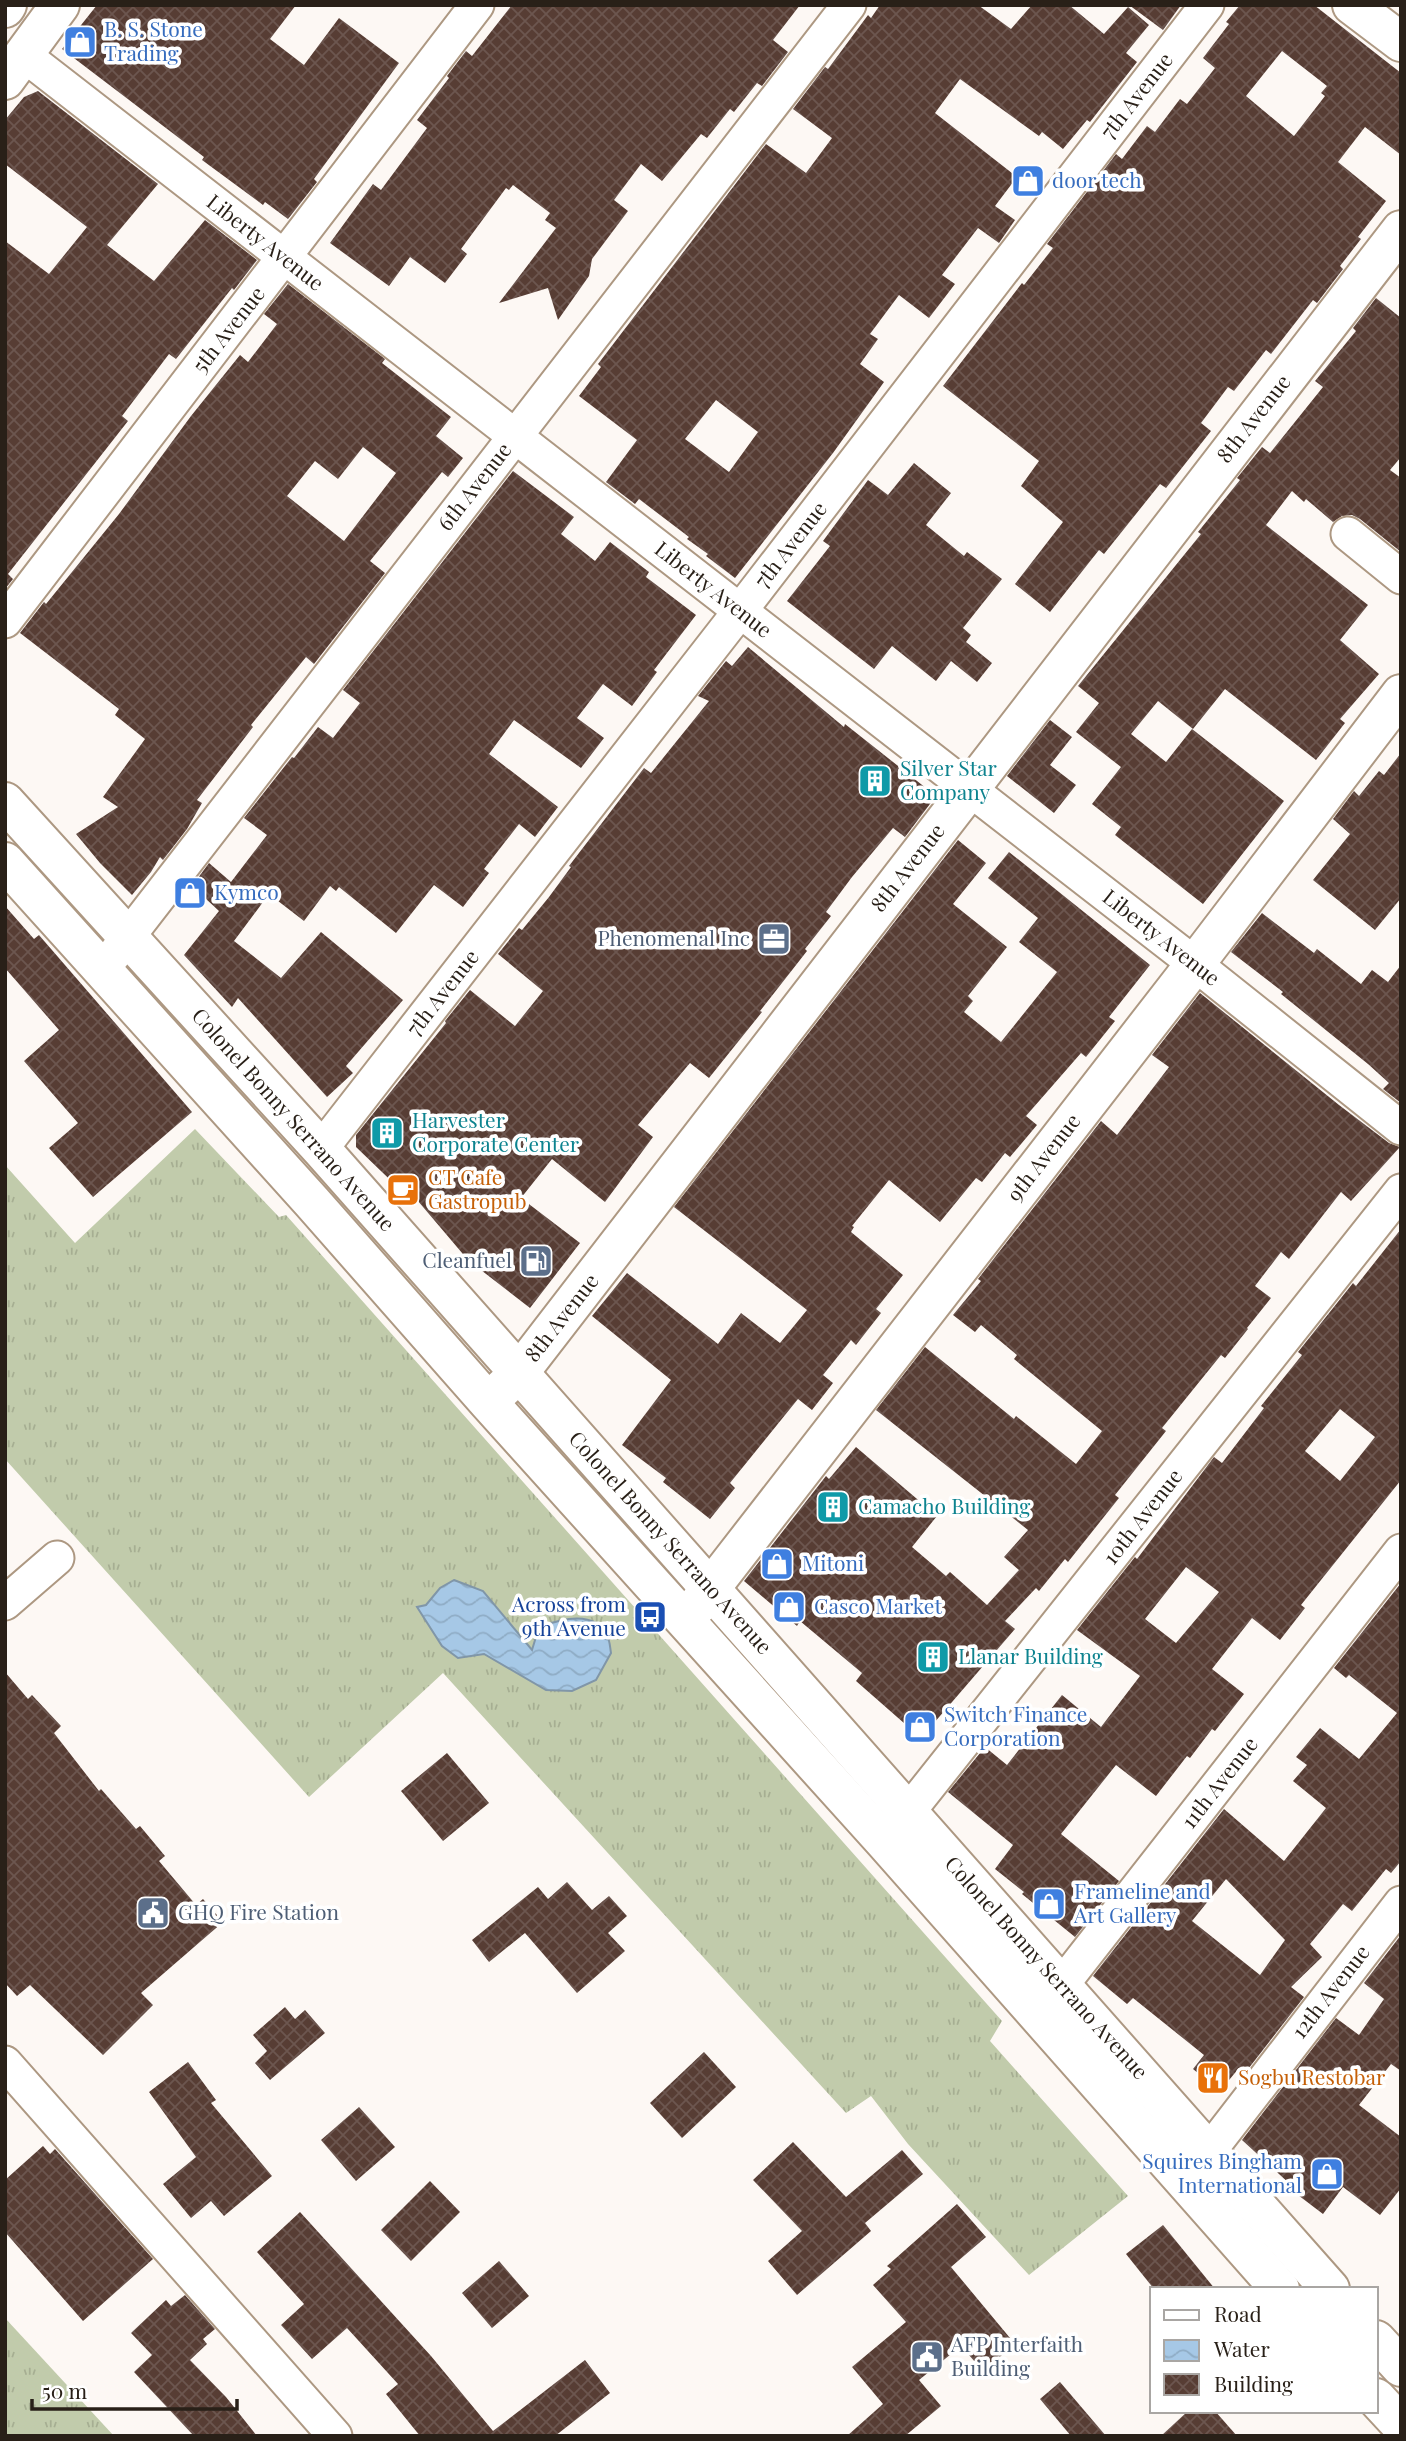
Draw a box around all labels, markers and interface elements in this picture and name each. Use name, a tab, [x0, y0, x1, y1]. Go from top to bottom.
place label: B. S. Stone Trading	[104, 14, 203, 66]
shop icon: B. S. Stone Trading	[61, 23, 99, 61]
street label: 7th Avenue	[1093, 46, 1178, 144]
shop icon: door tech	[1009, 162, 1047, 200]
place label: door tech	[1052, 165, 1142, 193]
street label: Liberty Avenue	[202, 187, 331, 296]
street label: 5th Avenue	[185, 280, 270, 378]
street label: 8th Avenue	[1209, 368, 1296, 468]
street label: 6th Avenue	[430, 436, 517, 536]
street label: 7th Avenue	[747, 495, 832, 593]
street label: Liberty Avenue	[650, 534, 779, 643]
place label: Silver Star Company	[900, 753, 998, 805]
building icon: Silver Star Company	[856, 762, 894, 800]
street label: 8th Avenue	[863, 817, 950, 917]
shop icon: Kymco	[171, 874, 209, 912]
place label: Kymco	[214, 877, 279, 905]
street label: Liberty Avenue	[1098, 882, 1227, 991]
office icon: Phenomenal Inc	[755, 920, 793, 958]
place label: Phenomenal Inc	[598, 923, 750, 951]
street label: 7th Avenue	[399, 943, 484, 1041]
street label: Colonel Bonny Serrano Avenue	[187, 1001, 402, 1236]
place label: Harvester Corporate Center	[412, 1105, 580, 1157]
street label: 9th Avenue	[999, 1107, 1086, 1206]
building icon: Harvester Corporate Center	[368, 1114, 406, 1152]
place label: CT Cafe Gastropub	[428, 1162, 527, 1214]
cafe icon: CT Cafe Gastropub	[384, 1171, 422, 1209]
fuel station icon: Cleanfuel	[517, 1242, 555, 1280]
place label: Cleanfuel	[422, 1245, 512, 1273]
street label: 8th Avenue	[517, 1267, 604, 1367]
street label: Colonel Bonny Serrano Avenue	[564, 1424, 779, 1659]
street label: 10th Avenue	[1095, 1462, 1188, 1569]
building icon: Camacho Building	[814, 1488, 852, 1526]
place label: Camacho Building	[858, 1491, 1030, 1519]
shop icon: Mitoni	[758, 1545, 796, 1583]
place label: Mitoni	[802, 1548, 864, 1576]
shop icon: Casco Market	[770, 1588, 808, 1626]
place label: Across from 9th Avenue	[511, 1589, 626, 1641]
place label: Casco Market	[814, 1591, 942, 1619]
bus stop icon: Across from 9th Avenue	[631, 1598, 669, 1636]
building icon: Llanar Building	[914, 1638, 952, 1676]
place label: Llanar Building	[958, 1641, 1103, 1669]
place label: Switch Finance Corporation	[944, 1699, 1087, 1751]
shop icon: Switch Finance Corporation	[901, 1708, 939, 1746]
street label: 11th Avenue	[1174, 1730, 1263, 1833]
street label: Colonel Bonny Serrano Avenue	[940, 1849, 1155, 2084]
place label: Frameline and Art Gallery	[1073, 1876, 1211, 1928]
shop icon: Frameline and Art Gallery	[1030, 1885, 1068, 1923]
public building icon: GHQ Fire Station	[134, 1894, 172, 1932]
place label: GHQ Fire Station	[178, 1897, 339, 1925]
street label: 12th Avenue	[1284, 1938, 1375, 2043]
restaurant icon: Sogbu Restobar	[1194, 2059, 1232, 2097]
place label: Sogbu Restobar	[1238, 2062, 1386, 2090]
place label: Squires Bingham International	[1142, 2146, 1302, 2198]
shop icon: Squires Bingham International	[1308, 2155, 1346, 2193]
legend	[1150, 2287, 1378, 2413]
text: Road	[1214, 2299, 1262, 2327]
place label: AFP Interfaith Building	[950, 2329, 1084, 2381]
text: Water	[1213, 2334, 1270, 2362]
public building icon: AFP Interfaith Building	[908, 2338, 946, 2376]
scale bar	[32, 2368, 236, 2412]
text: Building	[1214, 2369, 1293, 2397]
text: 50 m	[42, 2376, 88, 2404]

